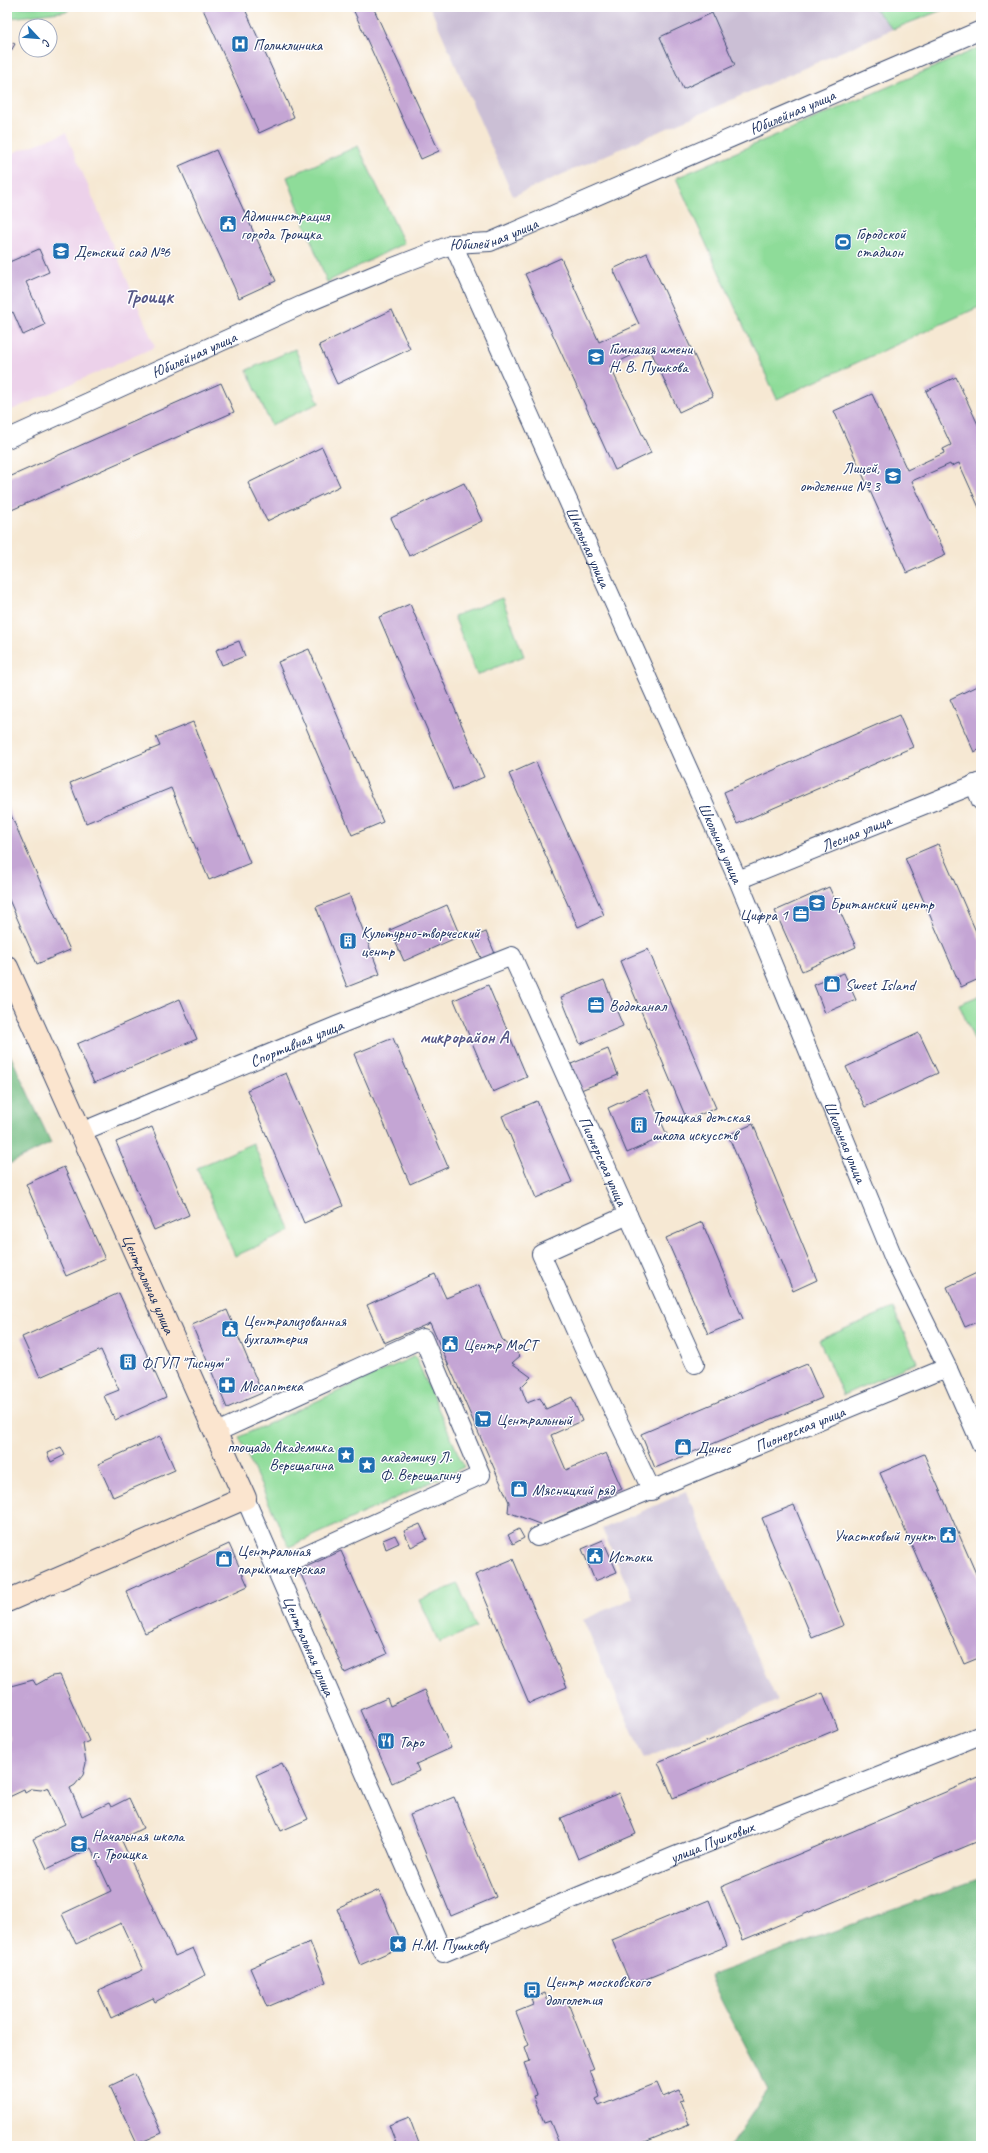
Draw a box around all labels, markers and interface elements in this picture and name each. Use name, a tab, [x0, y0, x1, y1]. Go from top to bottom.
north arrow	[18, 18, 58, 58]
hospital icon: Поликлиника	[230, 34, 250, 54]
place label: Поликлиника	[253, 35, 324, 55]
text: С	[39, 37, 54, 49]
street label: Юбилейная улица	[747, 85, 840, 140]
place label: Администрация города Троицка	[241, 206, 330, 244]
street label: Юбилейная улица	[449, 213, 542, 255]
public building icon: Администрация города Троицка	[218, 214, 238, 234]
place label: Городской стадион	[856, 224, 907, 262]
sports icon: Городской стадион	[833, 232, 853, 252]
school or university icon: Детский сад №6	[51, 241, 71, 261]
place label: Детский сад №6	[74, 242, 171, 262]
district label: Троицк	[125, 284, 175, 309]
street label: Юбилейная улица	[149, 327, 241, 383]
place label: Гимназия имени Н. В. Пушкова	[609, 339, 693, 377]
school or university icon: Гимназия имени Н. В. Пушкова	[586, 347, 606, 367]
place label: Лицей, отделение № 3	[800, 458, 882, 496]
school or university icon: Лицей, отделение № 3	[883, 466, 903, 486]
street label: Школьная улица	[561, 504, 615, 592]
street label: Школьная улица	[694, 800, 748, 888]
street label: Лесная улица	[818, 810, 895, 856]
school or university icon: Британский центр	[807, 893, 827, 913]
place label: Британский центр	[830, 894, 935, 914]
office icon: Цифра 1	[791, 904, 811, 924]
place label: Цифра 1	[739, 905, 789, 925]
place label: Культурно-творческий центр	[361, 923, 481, 961]
building icon: Культурно-творческий центр	[338, 931, 358, 951]
shop icon: Sweet Island	[822, 974, 842, 994]
place label: Sweet Island	[845, 975, 917, 995]
office icon: Водоканал	[586, 995, 606, 1015]
place label: Водоканал	[609, 996, 668, 1016]
street label: Спортивная улица	[247, 1015, 347, 1072]
district label: микрорайон А	[420, 1026, 510, 1048]
street label: Школьная улица	[819, 1098, 871, 1187]
place label: Троицкая детская школа искусств	[652, 1107, 751, 1145]
street label: Пионерская улица	[574, 1113, 632, 1211]
building icon: Троицкая детская школа искусств	[629, 1115, 649, 1135]
street label: Центральная улица	[117, 1231, 179, 1338]
place label: Централизованная бухгалтерия	[243, 1311, 347, 1349]
public building icon: Централизованная бухгалтерия	[220, 1319, 240, 1339]
public building icon: Центр МоСТ	[440, 1334, 460, 1354]
place label: Центр МоСТ	[463, 1335, 541, 1355]
building icon: ФГУП "Тиснум"	[118, 1352, 138, 1372]
place label: ФГУП "Тиснум"	[141, 1353, 230, 1373]
pharmacy icon: Мосаптека	[217, 1375, 237, 1395]
place label: Мосаптека	[240, 1376, 304, 1396]
street label: Пионерская улица	[752, 1401, 849, 1457]
supermarket icon: Центральный	[473, 1409, 493, 1429]
place label: Центральный	[496, 1410, 573, 1430]
place label: площадь Академика Верещагина	[227, 1437, 335, 1475]
shop icon: Динес	[673, 1437, 693, 1457]
place label: Динес	[696, 1438, 732, 1458]
place icon: площадь Академика Верещагина	[336, 1445, 356, 1465]
place label: академику Л. Ф. Верещагину	[380, 1447, 462, 1485]
place icon: академику Л. Ф. Верещагину	[357, 1455, 377, 1475]
shop icon: Мясницкий ряд	[509, 1479, 529, 1499]
place label: Мясницкий ряд	[532, 1480, 616, 1500]
public building icon: Участковый пункт	[938, 1525, 958, 1545]
place label: Участковый пункт	[834, 1526, 937, 1546]
place label: Центральная парикмахерская	[237, 1541, 326, 1579]
public building icon: Истоки	[585, 1546, 605, 1566]
place label: Истоки	[608, 1547, 653, 1567]
shop icon: Центральная парикмахерская	[214, 1549, 234, 1569]
street label: Центральная улица	[278, 1593, 339, 1700]
restaurant icon: Таро	[376, 1731, 396, 1751]
place label: Таро	[399, 1732, 426, 1752]
street label: улица Пушковых	[666, 1816, 758, 1868]
place label: Начальная школа г. Троицка	[92, 1826, 185, 1864]
school or university icon: Начальная школа г. Троицка	[69, 1834, 89, 1854]
place icon: Н.М. Пушкову	[388, 1934, 408, 1954]
place label: Н.М. Пушкову	[411, 1935, 490, 1955]
place label: Центр московского долголетия	[545, 1972, 652, 2010]
bus stop icon: Центр московского долголетия	[522, 1980, 542, 2000]

